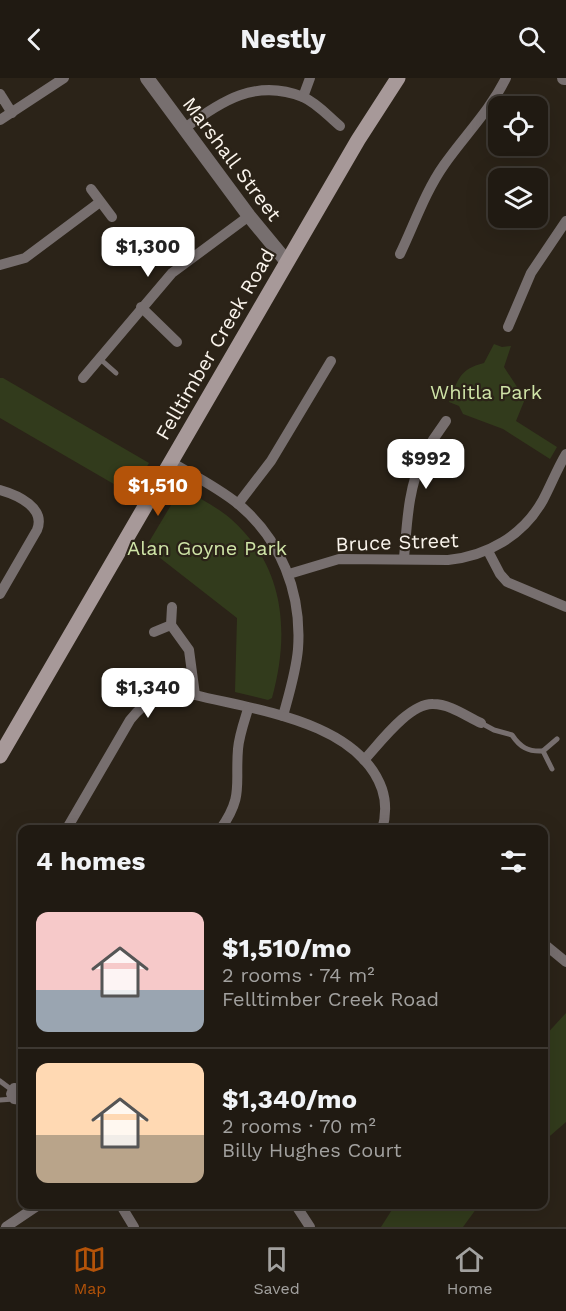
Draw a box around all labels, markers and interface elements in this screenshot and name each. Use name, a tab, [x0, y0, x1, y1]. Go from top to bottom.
icon: back	[18, 23, 51, 56]
text: Nestly	[240, 23, 326, 55]
icon: search	[515, 23, 548, 56]
street label: Marshall Street	[178, 92, 287, 226]
map controls	[488, 96, 548, 228]
button: locate	[488, 96, 548, 156]
button: layers	[488, 168, 548, 228]
pin: $1,300	[99, 227, 197, 278]
text: $1,300	[116, 234, 180, 258]
street label: Felltimber Creek Road	[150, 244, 280, 444]
park label: Whitla Park	[430, 380, 542, 404]
pin: $992	[390, 439, 462, 490]
text: $992	[401, 446, 451, 470]
pin: $1,510	[109, 466, 207, 517]
text: $1,510	[128, 473, 188, 497]
street label: Bruce Street	[335, 528, 460, 556]
park label: Alan Goyne Park	[127, 536, 287, 560]
pin: $1,340	[99, 668, 197, 719]
text: $1,340	[116, 675, 180, 699]
icon: filters	[497, 845, 530, 878]
text: 4 homes	[36, 846, 145, 876]
text: $1,510/mo	[222, 933, 351, 963]
icon: home	[84, 936, 156, 1008]
text: 2 rooms · 74 m²	[222, 963, 375, 987]
text: Felltimber Creek Road	[222, 987, 439, 1011]
text: $1,340/mo	[222, 1084, 357, 1114]
icon: home	[84, 1087, 156, 1159]
text: 2 rooms · 70 m²	[222, 1114, 376, 1138]
text: Billy Hughes Court	[222, 1138, 402, 1162]
tab: Map	[73, 1243, 106, 1298]
tab: Saved	[253, 1243, 300, 1298]
tab: Home	[447, 1243, 493, 1298]

